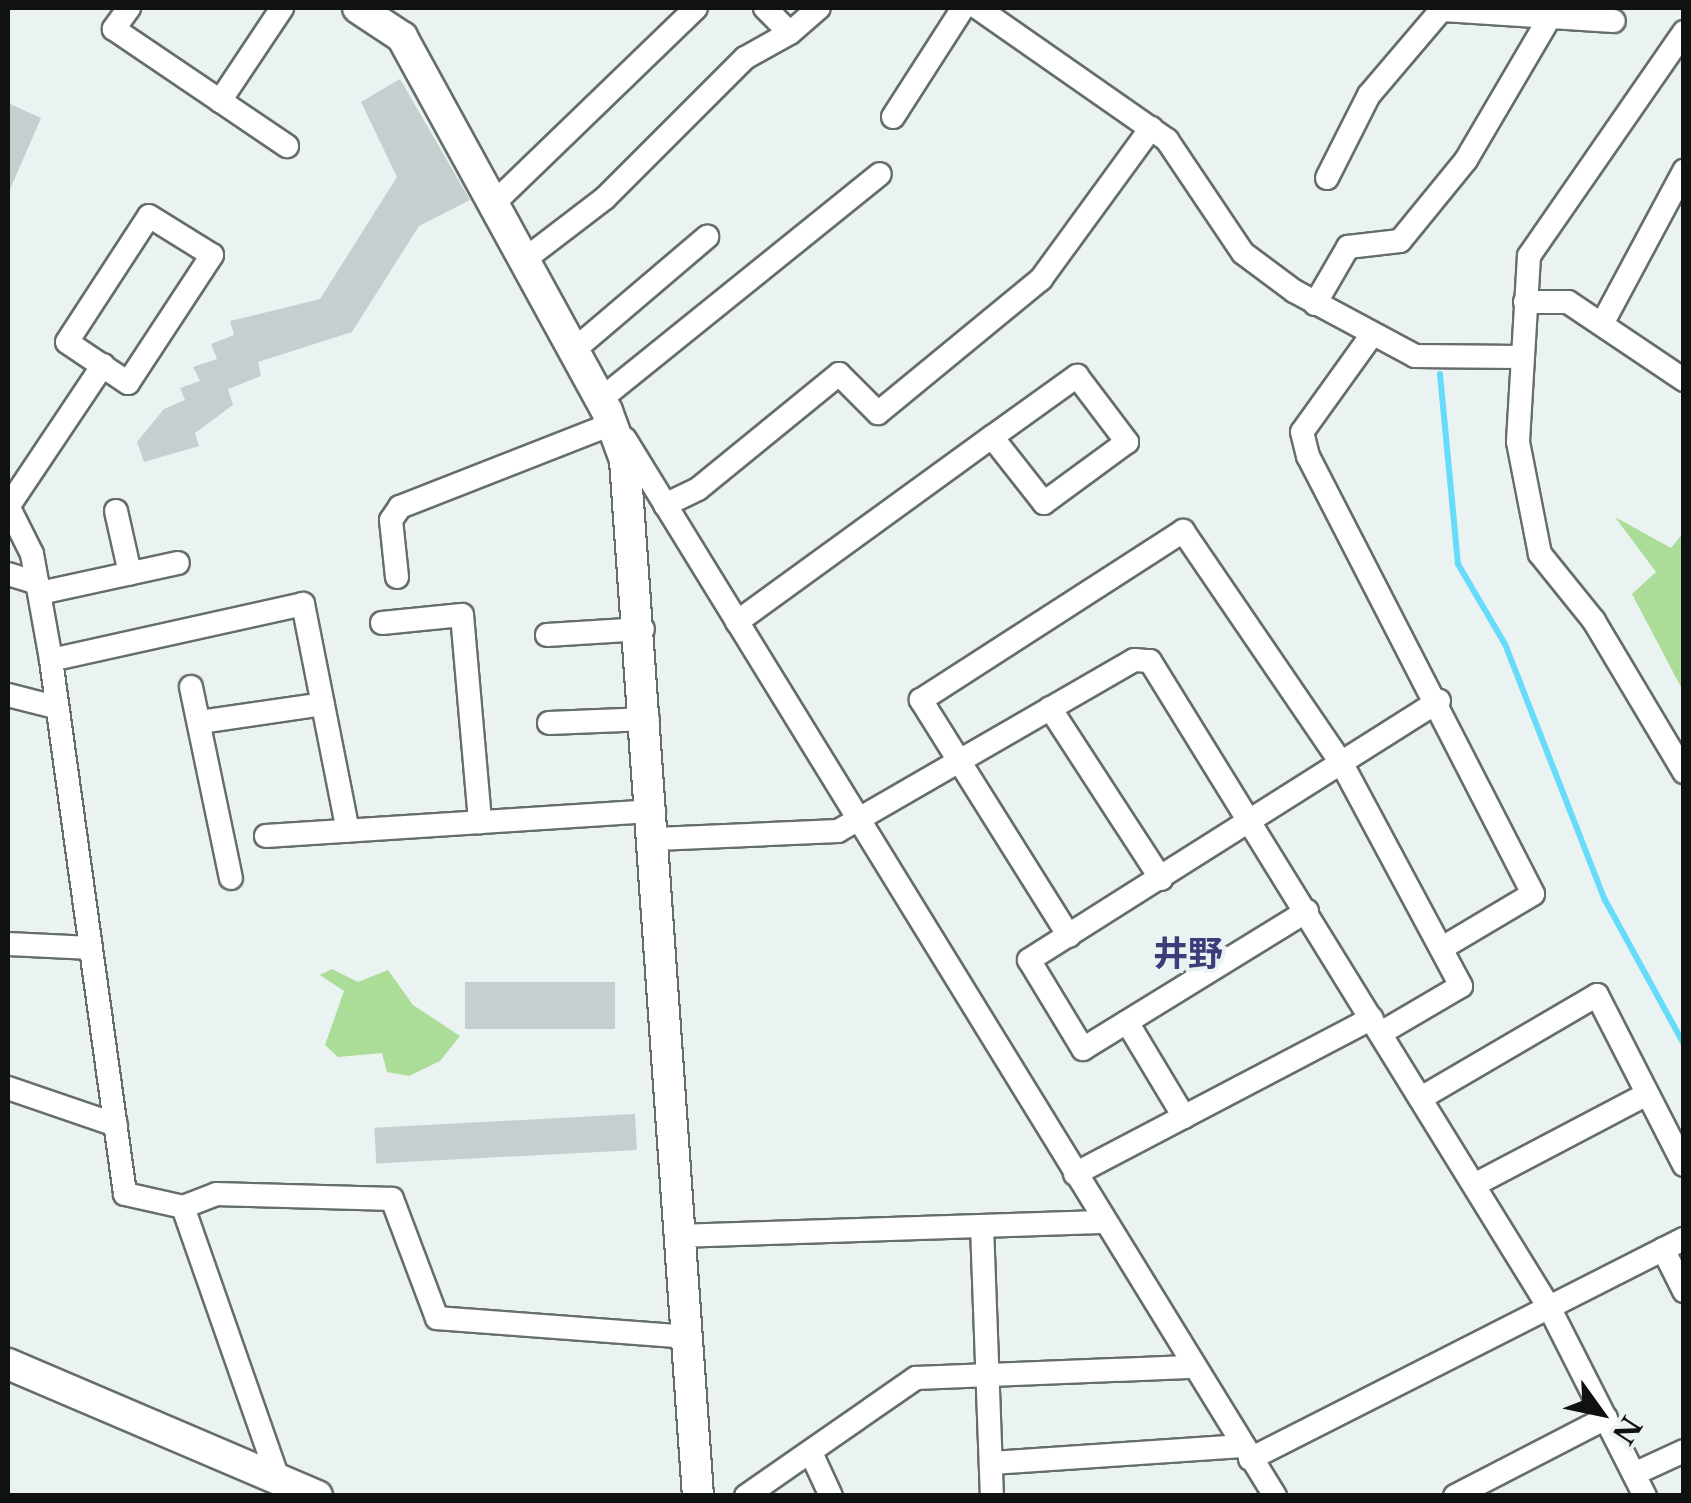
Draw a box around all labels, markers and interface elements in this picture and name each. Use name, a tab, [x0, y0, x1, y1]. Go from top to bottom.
district label: 井野	[1153, 933, 1223, 975]
north arrow	[1551, 1363, 1651, 1463]
text: N	[1605, 1409, 1648, 1450]

